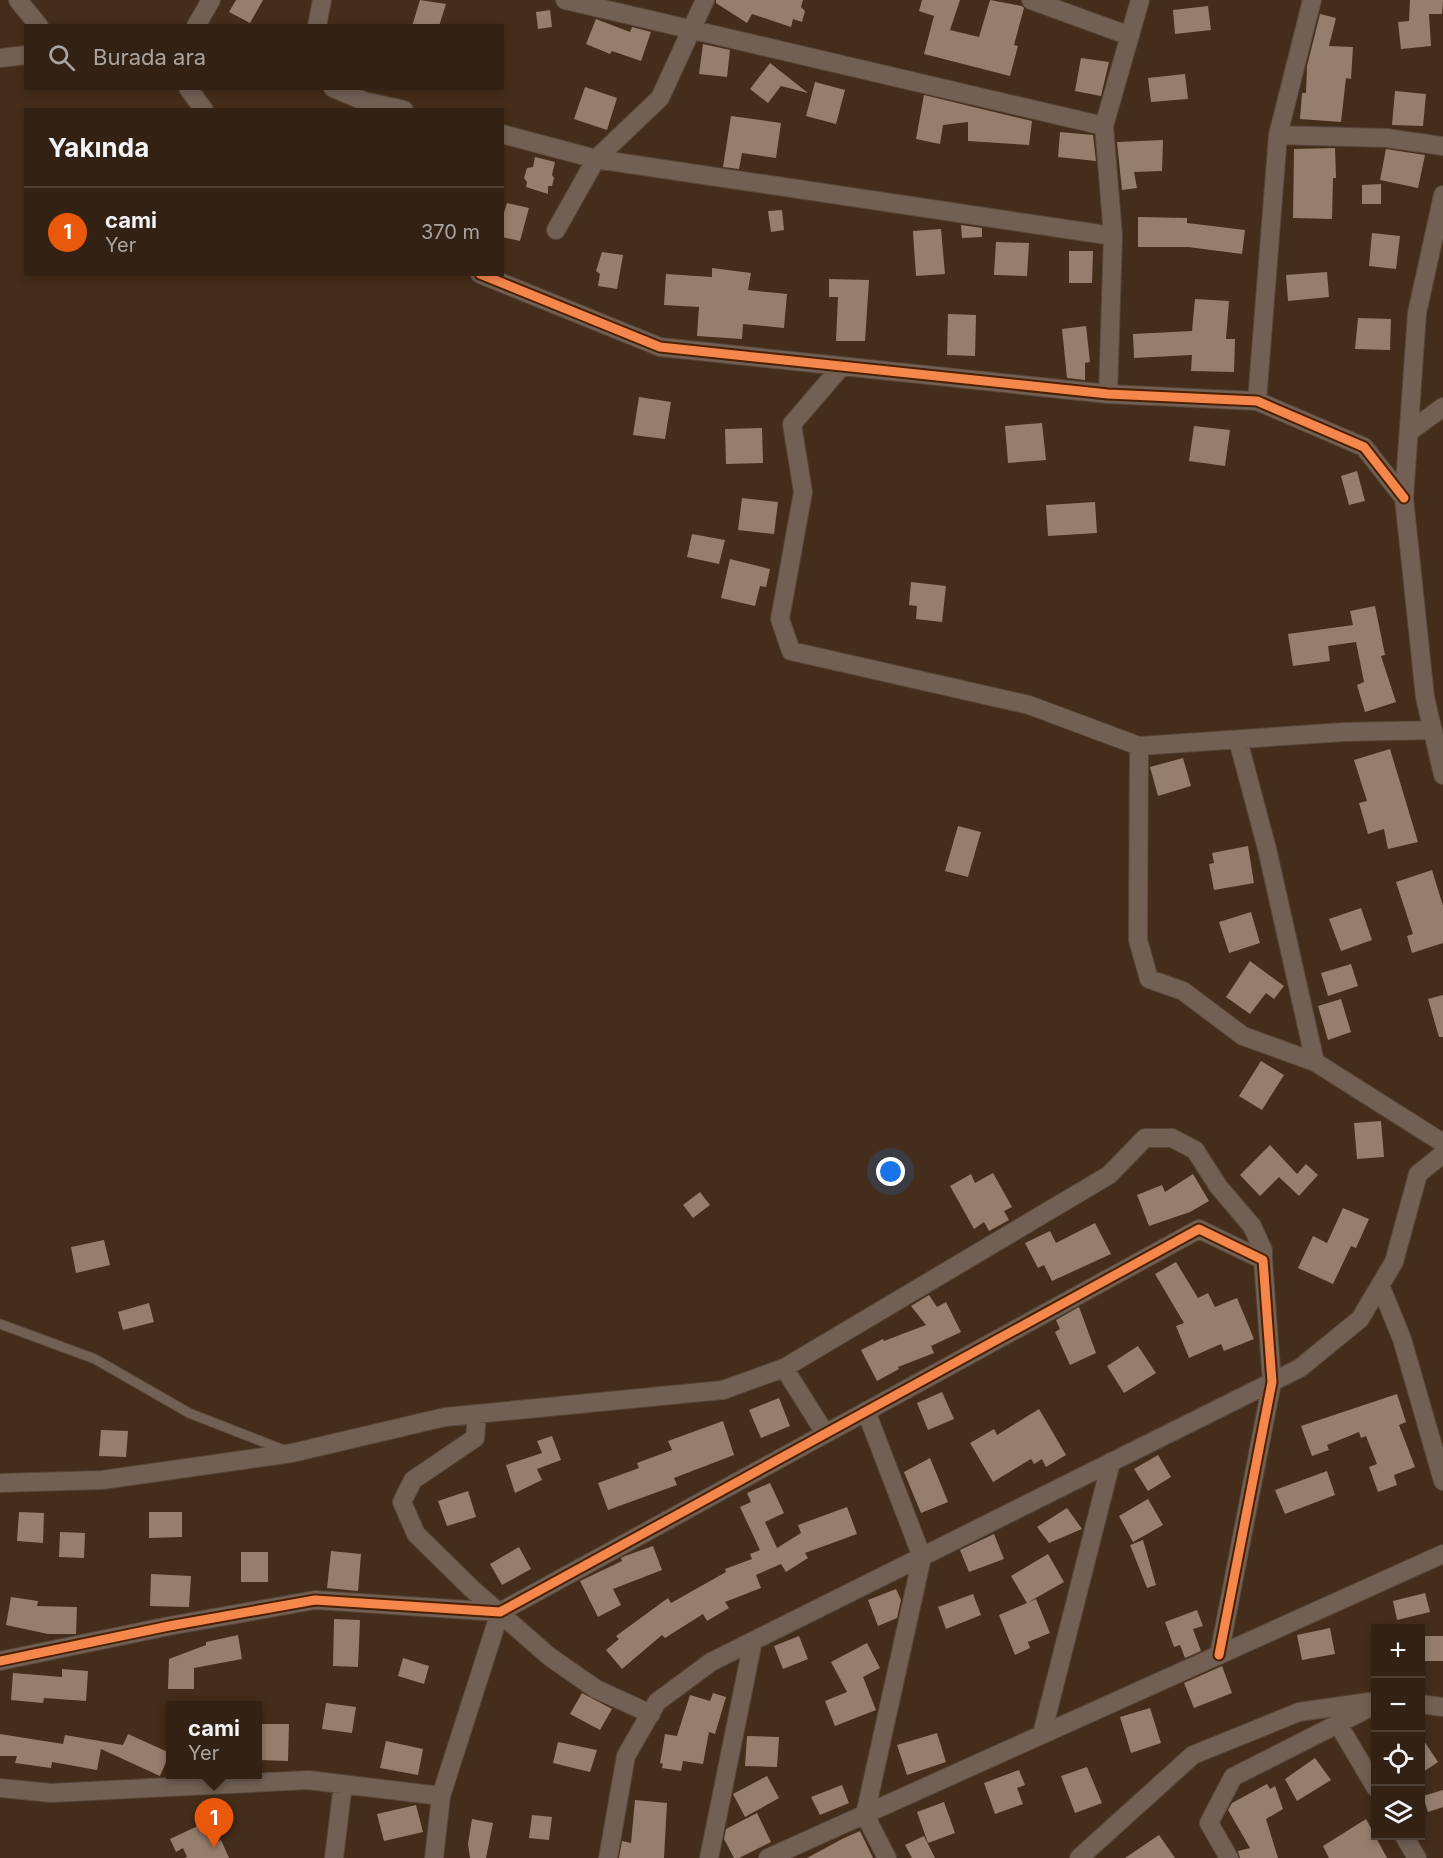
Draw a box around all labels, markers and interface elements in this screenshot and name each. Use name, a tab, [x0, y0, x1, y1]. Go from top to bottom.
search box	[24, 24, 504, 90]
icon: search	[45, 41, 78, 74]
text: Burada ara	[93, 44, 206, 70]
text: Yakında	[48, 132, 149, 163]
text: cami	[105, 207, 157, 233]
text: 1	[63, 220, 72, 244]
text: 370 m	[421, 220, 480, 244]
text: Yer	[105, 233, 136, 257]
your location	[876, 1157, 905, 1186]
map controls	[1371, 1624, 1425, 1840]
button: +	[1371, 1624, 1425, 1678]
button: −	[1371, 1678, 1425, 1732]
popup	[166, 1701, 262, 1779]
text: cami	[188, 1715, 240, 1741]
button: locate	[1371, 1732, 1425, 1786]
text: Yer	[188, 1741, 219, 1765]
button: layers	[1371, 1786, 1425, 1840]
pin: 1	[194, 1798, 234, 1848]

